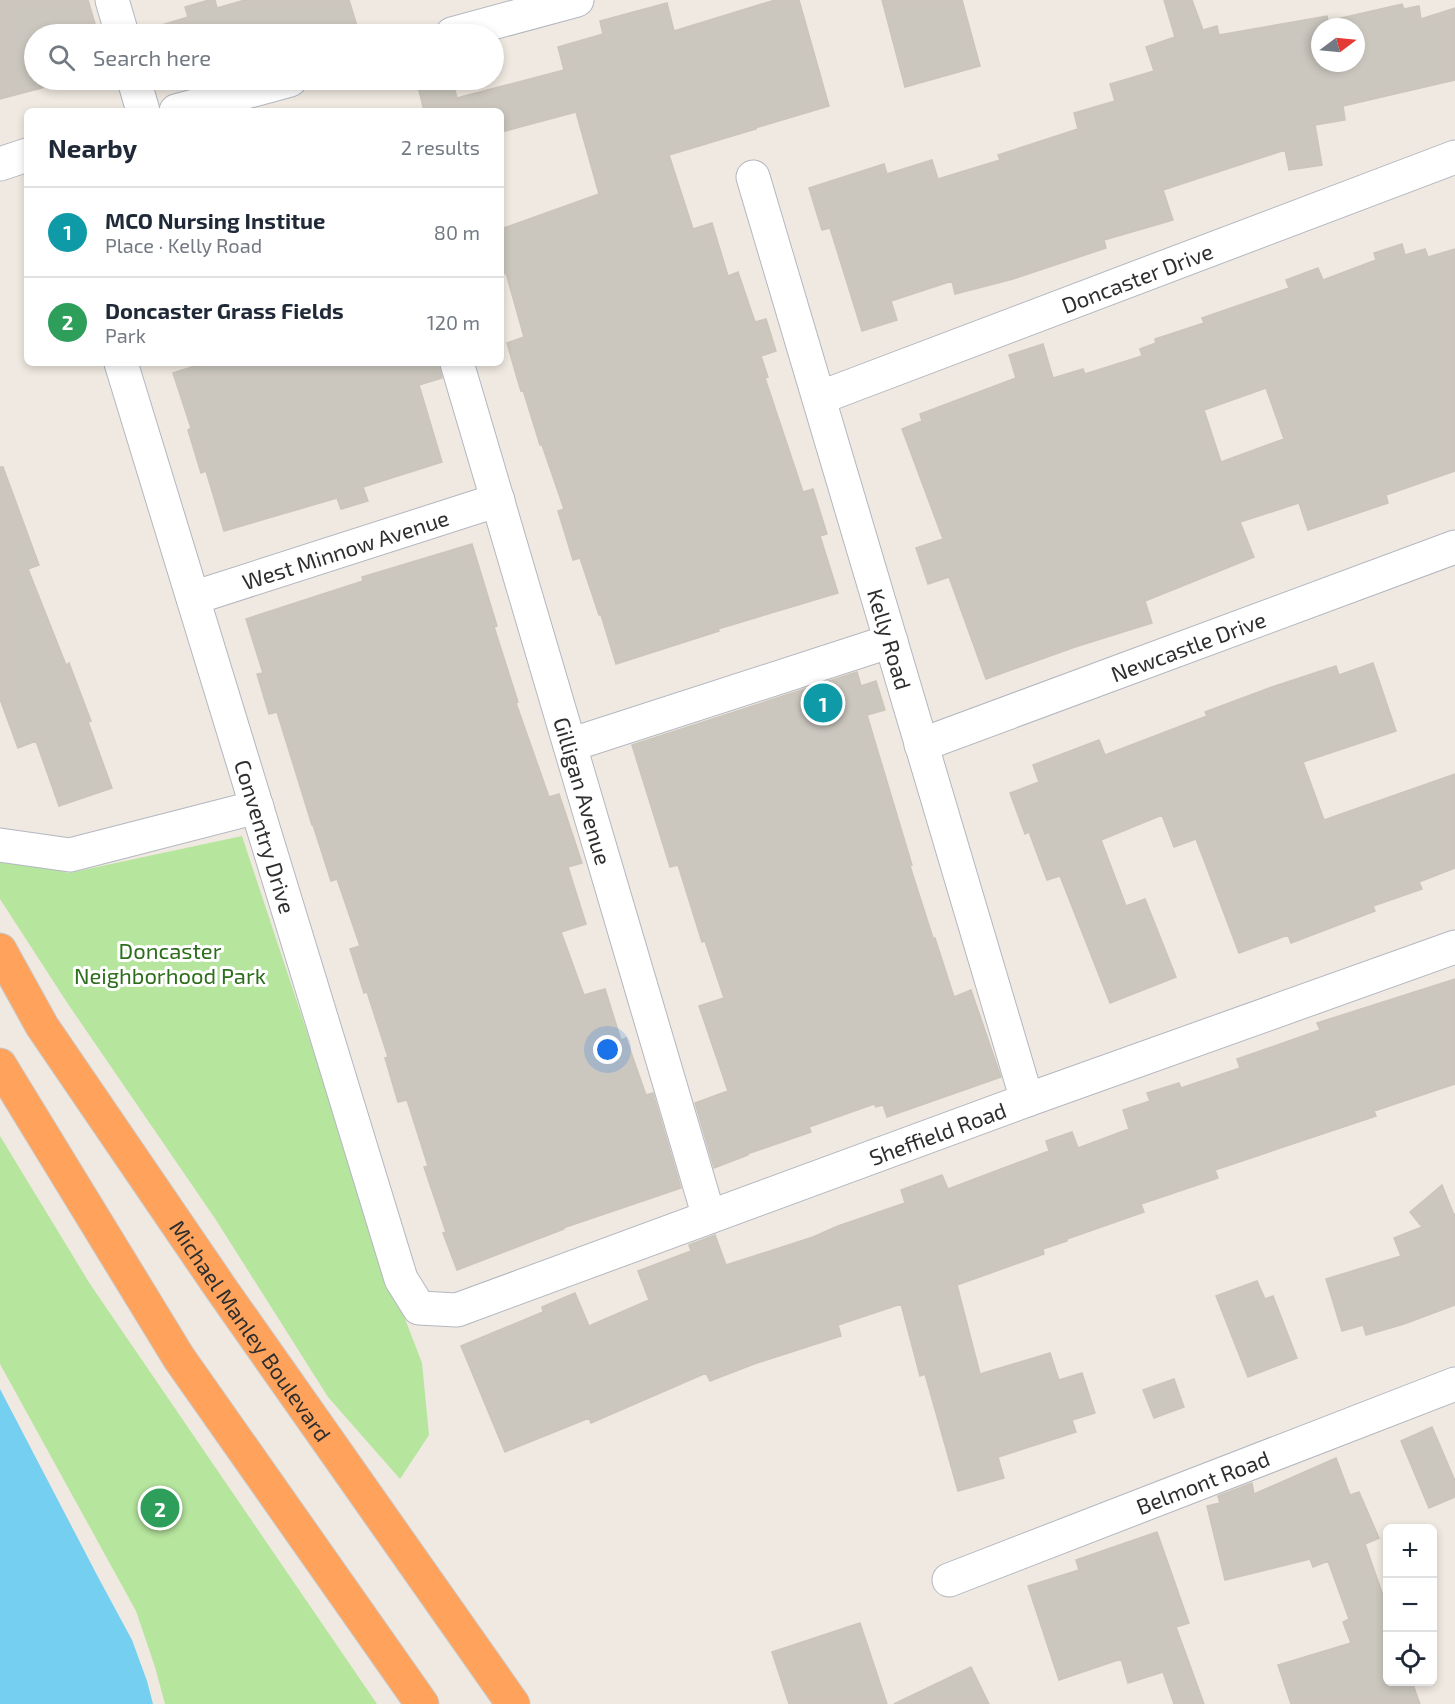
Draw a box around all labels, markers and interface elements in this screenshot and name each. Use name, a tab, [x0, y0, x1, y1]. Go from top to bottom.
north arrow	[1311, 18, 1365, 72]
search box	[24, 24, 504, 90]
icon: search	[45, 41, 78, 74]
text: Search here	[93, 44, 211, 70]
text: Nearby	[48, 132, 137, 163]
text: 2 results	[401, 135, 480, 159]
text: MCO Nursing Institue	[105, 207, 325, 233]
text: 1	[63, 220, 72, 244]
text: 80 m	[434, 220, 480, 244]
text: Place · Kelly Road	[105, 233, 262, 257]
street label: Doncaster Drive	[1058, 237, 1216, 318]
text: Doncaster Grass Fields	[105, 297, 344, 323]
text: 2	[62, 310, 73, 334]
text: 120 m	[427, 310, 480, 334]
text: Park	[105, 323, 146, 347]
street label: West Minnow Avenue	[239, 504, 452, 594]
street label: Kelly Road	[863, 586, 917, 693]
street label: Newcastle Drive	[1107, 605, 1269, 687]
pin: 1	[804, 680, 842, 726]
street label: Gilligan Avenue	[549, 714, 617, 868]
street label: Conventry Drive	[230, 756, 301, 916]
park label: Doncaster Neighborhood Park	[74, 937, 266, 988]
your location	[593, 1035, 622, 1064]
street label: Sheffield Road	[865, 1096, 1009, 1170]
street label: Michael Manley Boulevard	[165, 1215, 337, 1446]
street label: Belmont Road	[1132, 1444, 1273, 1519]
pin: 2	[140, 1486, 180, 1530]
map controls	[1383, 1524, 1437, 1686]
button: +	[1383, 1524, 1437, 1578]
button: −	[1383, 1578, 1437, 1632]
button: locate	[1383, 1632, 1437, 1686]

